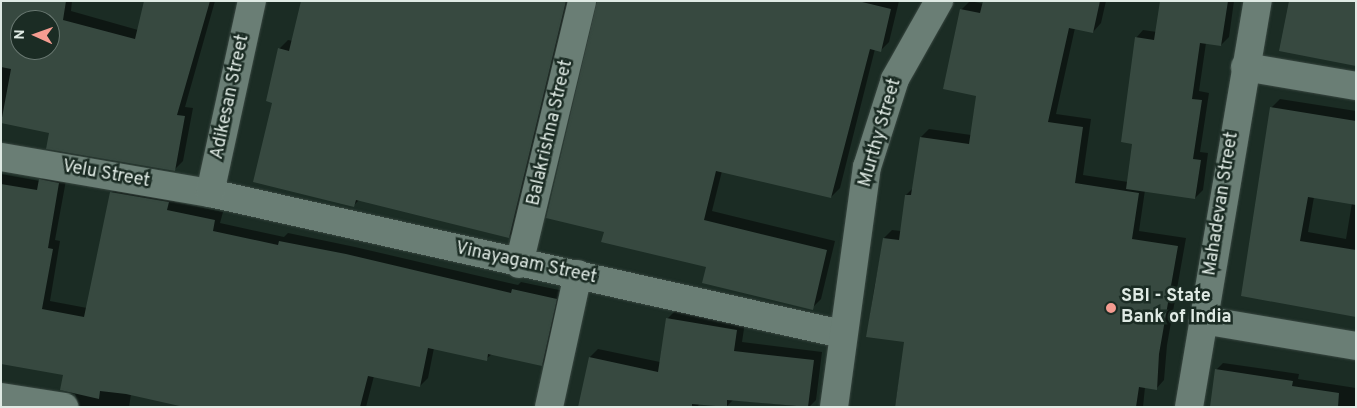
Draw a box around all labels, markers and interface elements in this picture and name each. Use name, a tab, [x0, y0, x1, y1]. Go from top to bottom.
north arrow	[10, 10, 60, 60]
text: N	[12, 29, 29, 40]
street label: Adikesan Street	[207, 33, 255, 161]
street label: Balakrishna Street	[524, 58, 578, 208]
street label: Murthy Street	[855, 76, 907, 190]
street label: Mahadevan Street	[1200, 131, 1244, 277]
street label: Velu Street	[61, 157, 151, 193]
street label: Vinayagam Street	[453, 238, 599, 290]
place label: SBI - State Bank of India	[1121, 287, 1232, 330]
marker: SBI - State Bank of India	[1105, 302, 1117, 314]

